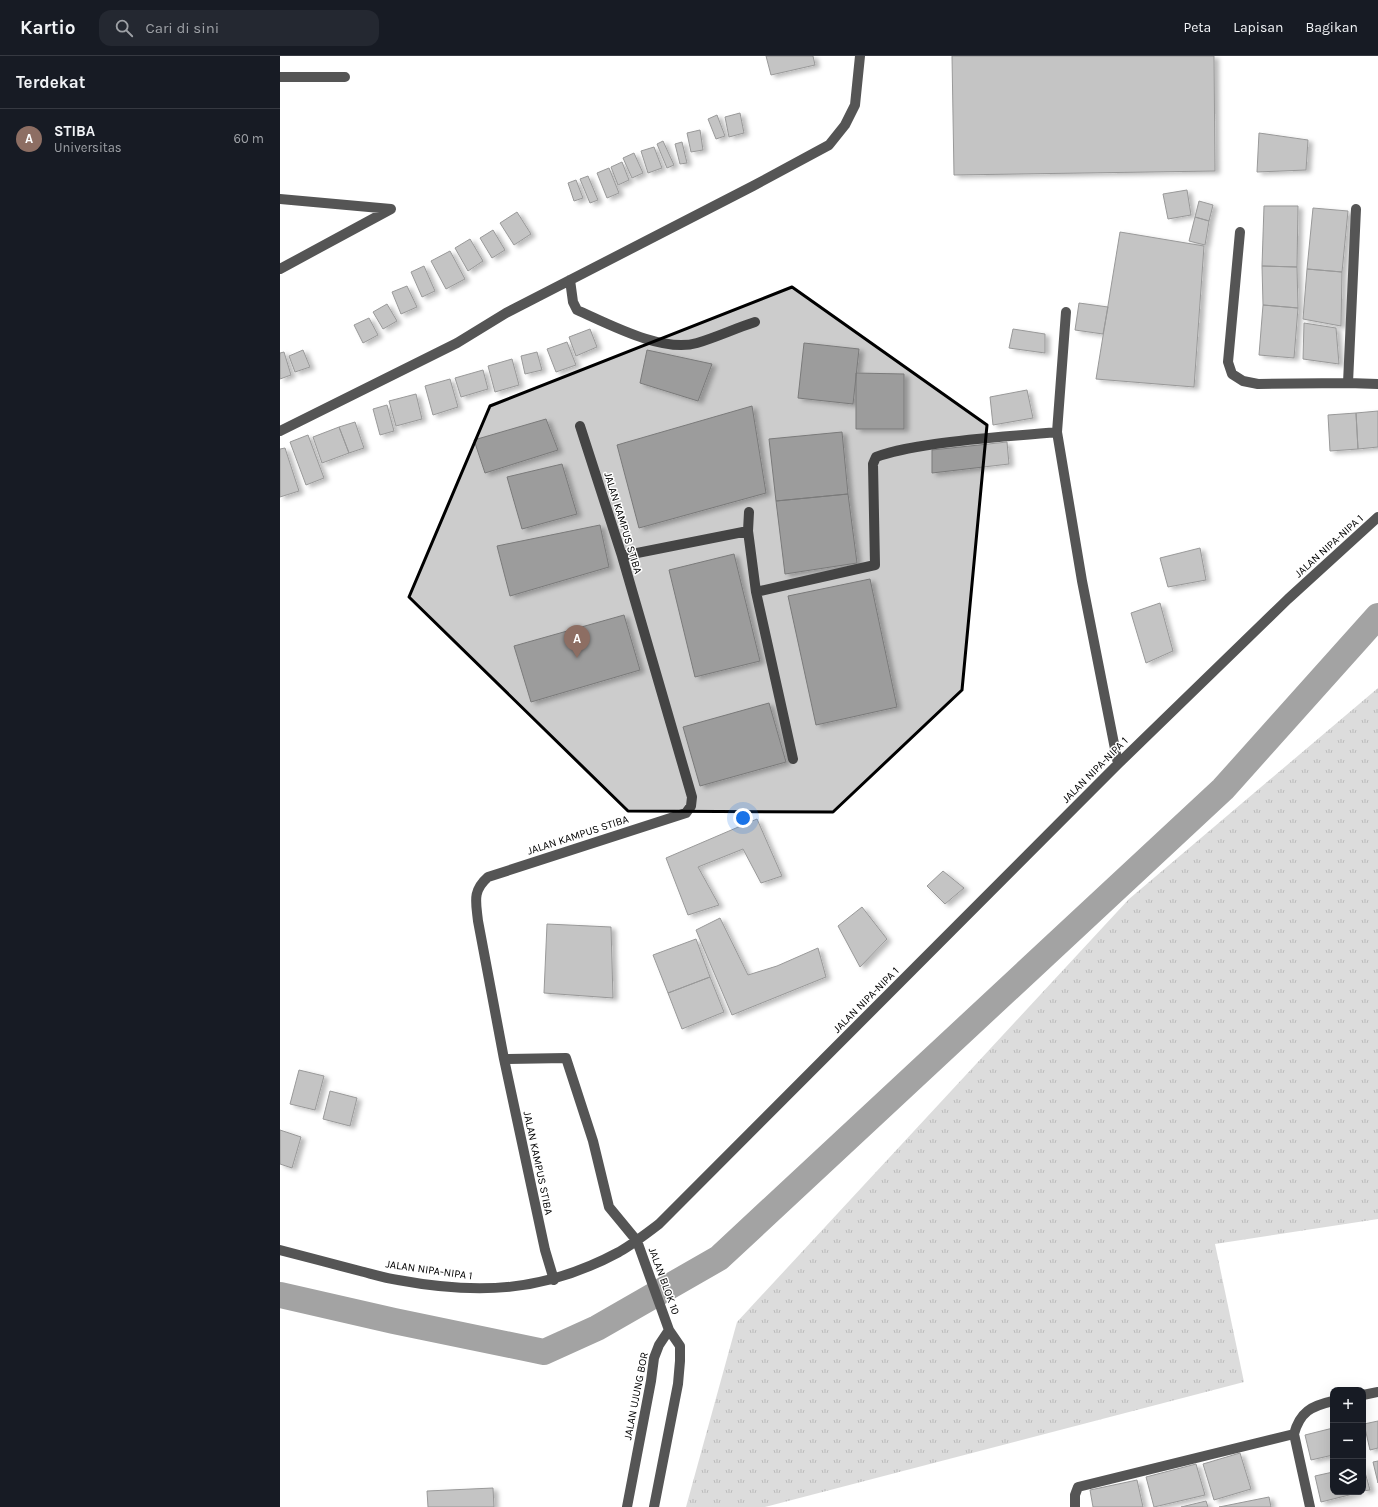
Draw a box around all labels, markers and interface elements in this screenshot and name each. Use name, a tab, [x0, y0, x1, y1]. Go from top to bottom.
search box	[99, 10, 379, 46]
text: Kartio	[20, 17, 75, 39]
icon: search	[113, 17, 135, 39]
text: Cari di sini	[145, 19, 219, 37]
text: Peta	[1183, 19, 1211, 36]
text: Lapisan	[1233, 19, 1283, 36]
text: Bagikan	[1305, 19, 1358, 36]
text: Terdekat	[16, 72, 85, 92]
text: STIBA	[54, 122, 95, 140]
text: A	[25, 131, 33, 146]
text: 60 m	[234, 131, 264, 146]
text: Universitas	[54, 140, 122, 155]
street label: JALAN KAMPUS STIBA	[601, 471, 645, 576]
street label: JALAN NIPA-NIPA 1	[1292, 512, 1366, 580]
pin: A	[564, 625, 590, 658]
street label: JALAN NIPA-NIPA 1	[1059, 734, 1131, 806]
your location	[733, 808, 753, 828]
street label: JALAN KAMPUS STIBA	[526, 812, 631, 857]
street label: JALAN NIPA-NIPA 1	[830, 964, 902, 1036]
street label: JALAN KAMPUS STIBA	[521, 1110, 555, 1217]
street label: JALAN BLOK 10	[646, 1245, 682, 1317]
street label: JALAN NIPA-NIPA 1	[385, 1257, 473, 1283]
street label: JALAN UJUNG BOR	[621, 1351, 651, 1441]
map controls	[1330, 1387, 1366, 1495]
button: +	[1330, 1387, 1366, 1423]
button: −	[1330, 1423, 1366, 1459]
button: layers	[1330, 1459, 1366, 1495]

